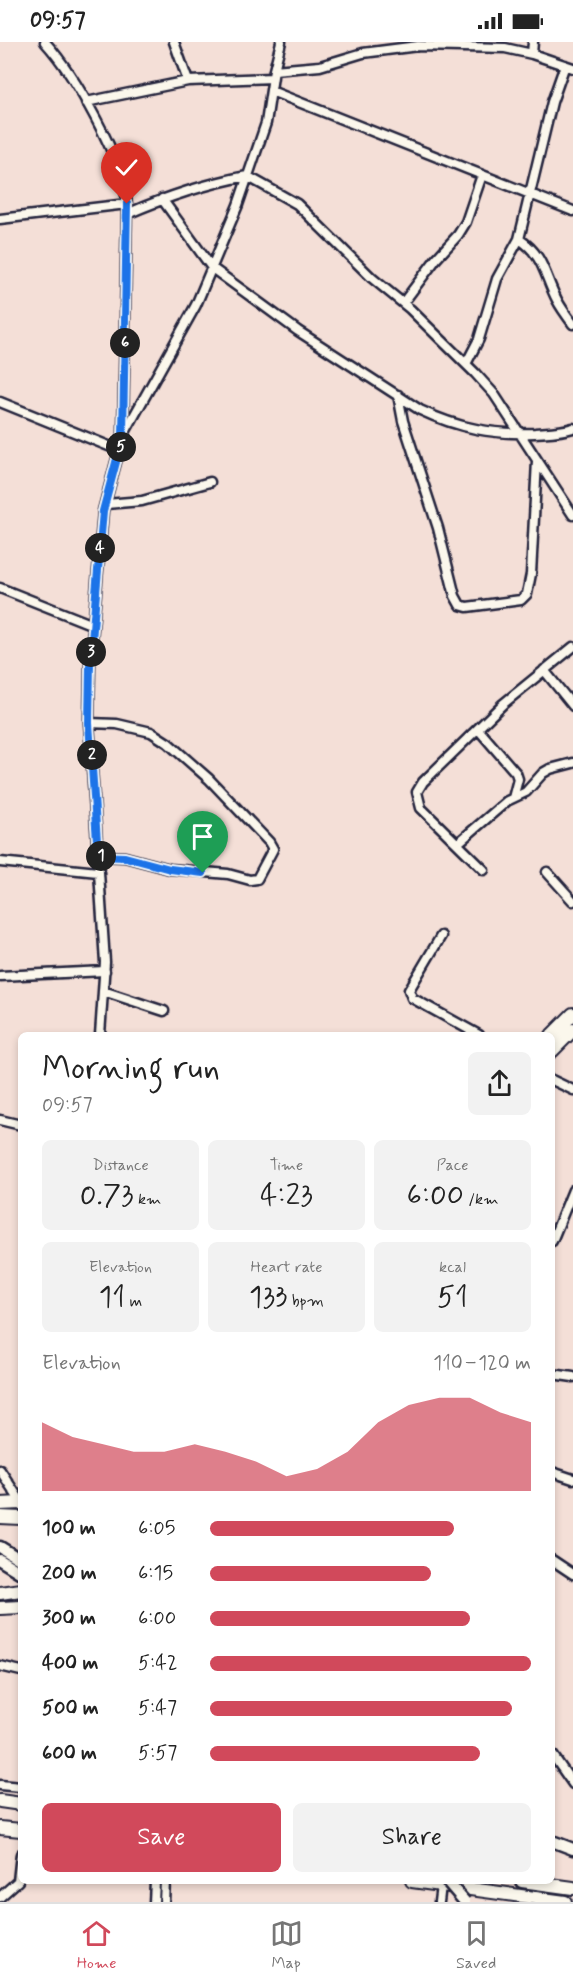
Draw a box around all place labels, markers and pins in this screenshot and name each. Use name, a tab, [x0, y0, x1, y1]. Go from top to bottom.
pin	[101, 142, 152, 204]
pin: 6	[110, 328, 140, 358]
pin: 5	[106, 432, 136, 462]
pin: 4	[85, 533, 115, 563]
pin: 3	[76, 637, 106, 667]
pin: 2	[77, 740, 107, 770]
pin	[177, 811, 228, 873]
pin: 1	[86, 841, 116, 871]

